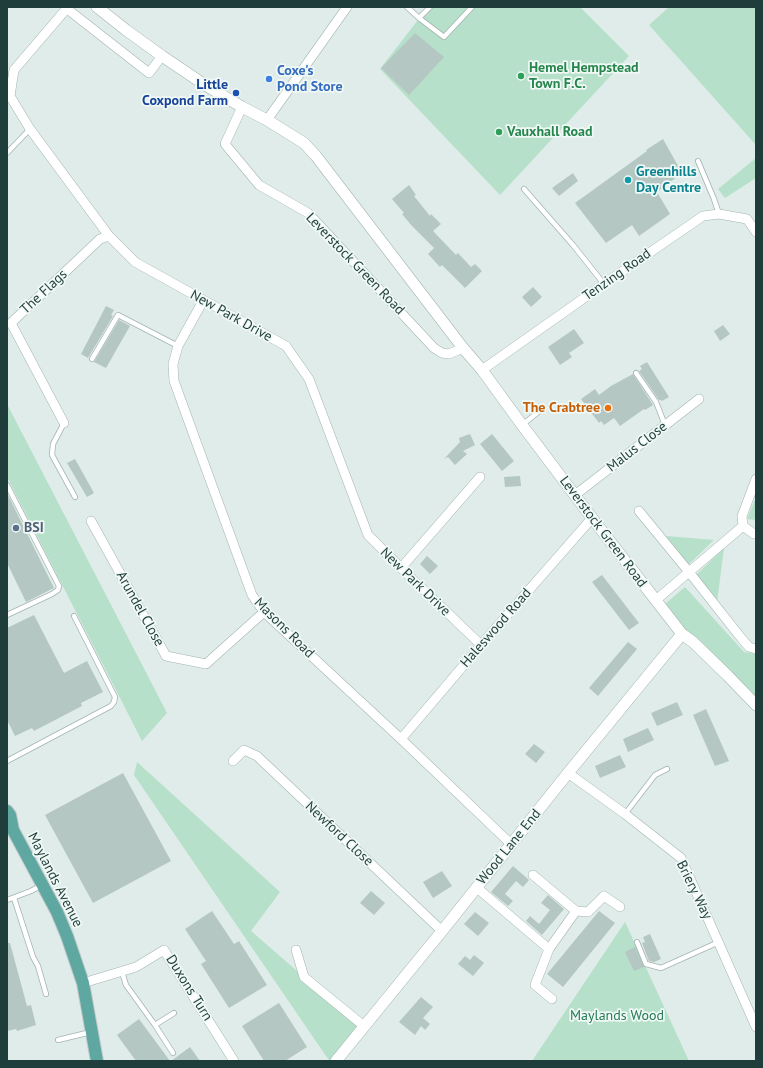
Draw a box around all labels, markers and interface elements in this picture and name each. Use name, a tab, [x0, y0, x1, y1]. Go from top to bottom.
place label: Hemel Hempstead Town F.C.	[529, 60, 639, 92]
place label: Coxe's Pond Store	[277, 63, 343, 96]
marker: Hemel Hempstead Town F.C.	[516, 71, 526, 81]
marker: Coxe's Pond Store	[264, 74, 274, 84]
place label: Little Coxpond Farm	[142, 77, 228, 110]
marker: Little Coxpond Farm	[231, 88, 241, 98]
place label: Vauxhall Road	[507, 124, 593, 140]
marker: Vauxhall Road	[494, 127, 504, 137]
place label: Greenhills Day Centre	[636, 164, 701, 196]
marker: Greenhills Day Centre	[623, 175, 633, 185]
street label: Leverstock Green Road	[302, 210, 408, 318]
street label: Tenzing Road	[580, 245, 654, 305]
street label: The Flags	[17, 266, 71, 318]
street label: New Park Drive	[187, 287, 275, 345]
place label: The Crabtree	[523, 400, 600, 416]
marker: The Crabtree	[603, 403, 613, 413]
street label: Malus Close	[604, 418, 670, 476]
street label: Leverstock Green Road	[556, 473, 650, 591]
place label: BSI	[24, 520, 44, 536]
marker: BSI	[11, 523, 21, 533]
street label: New Park Drive	[376, 544, 454, 620]
street label: Arundel Close	[112, 569, 168, 649]
street label: Haleswood Road	[457, 585, 535, 671]
street label: Masons Road	[250, 594, 318, 662]
street label: Newford Close	[301, 798, 377, 870]
street label: Wood Lane End	[473, 806, 545, 888]
street label: Maylands Avenue	[24, 830, 86, 930]
street label: Briery Way	[673, 858, 715, 922]
street label: Duxons Turn	[162, 952, 216, 1024]
park label: Maylands Wood	[570, 1008, 664, 1024]

